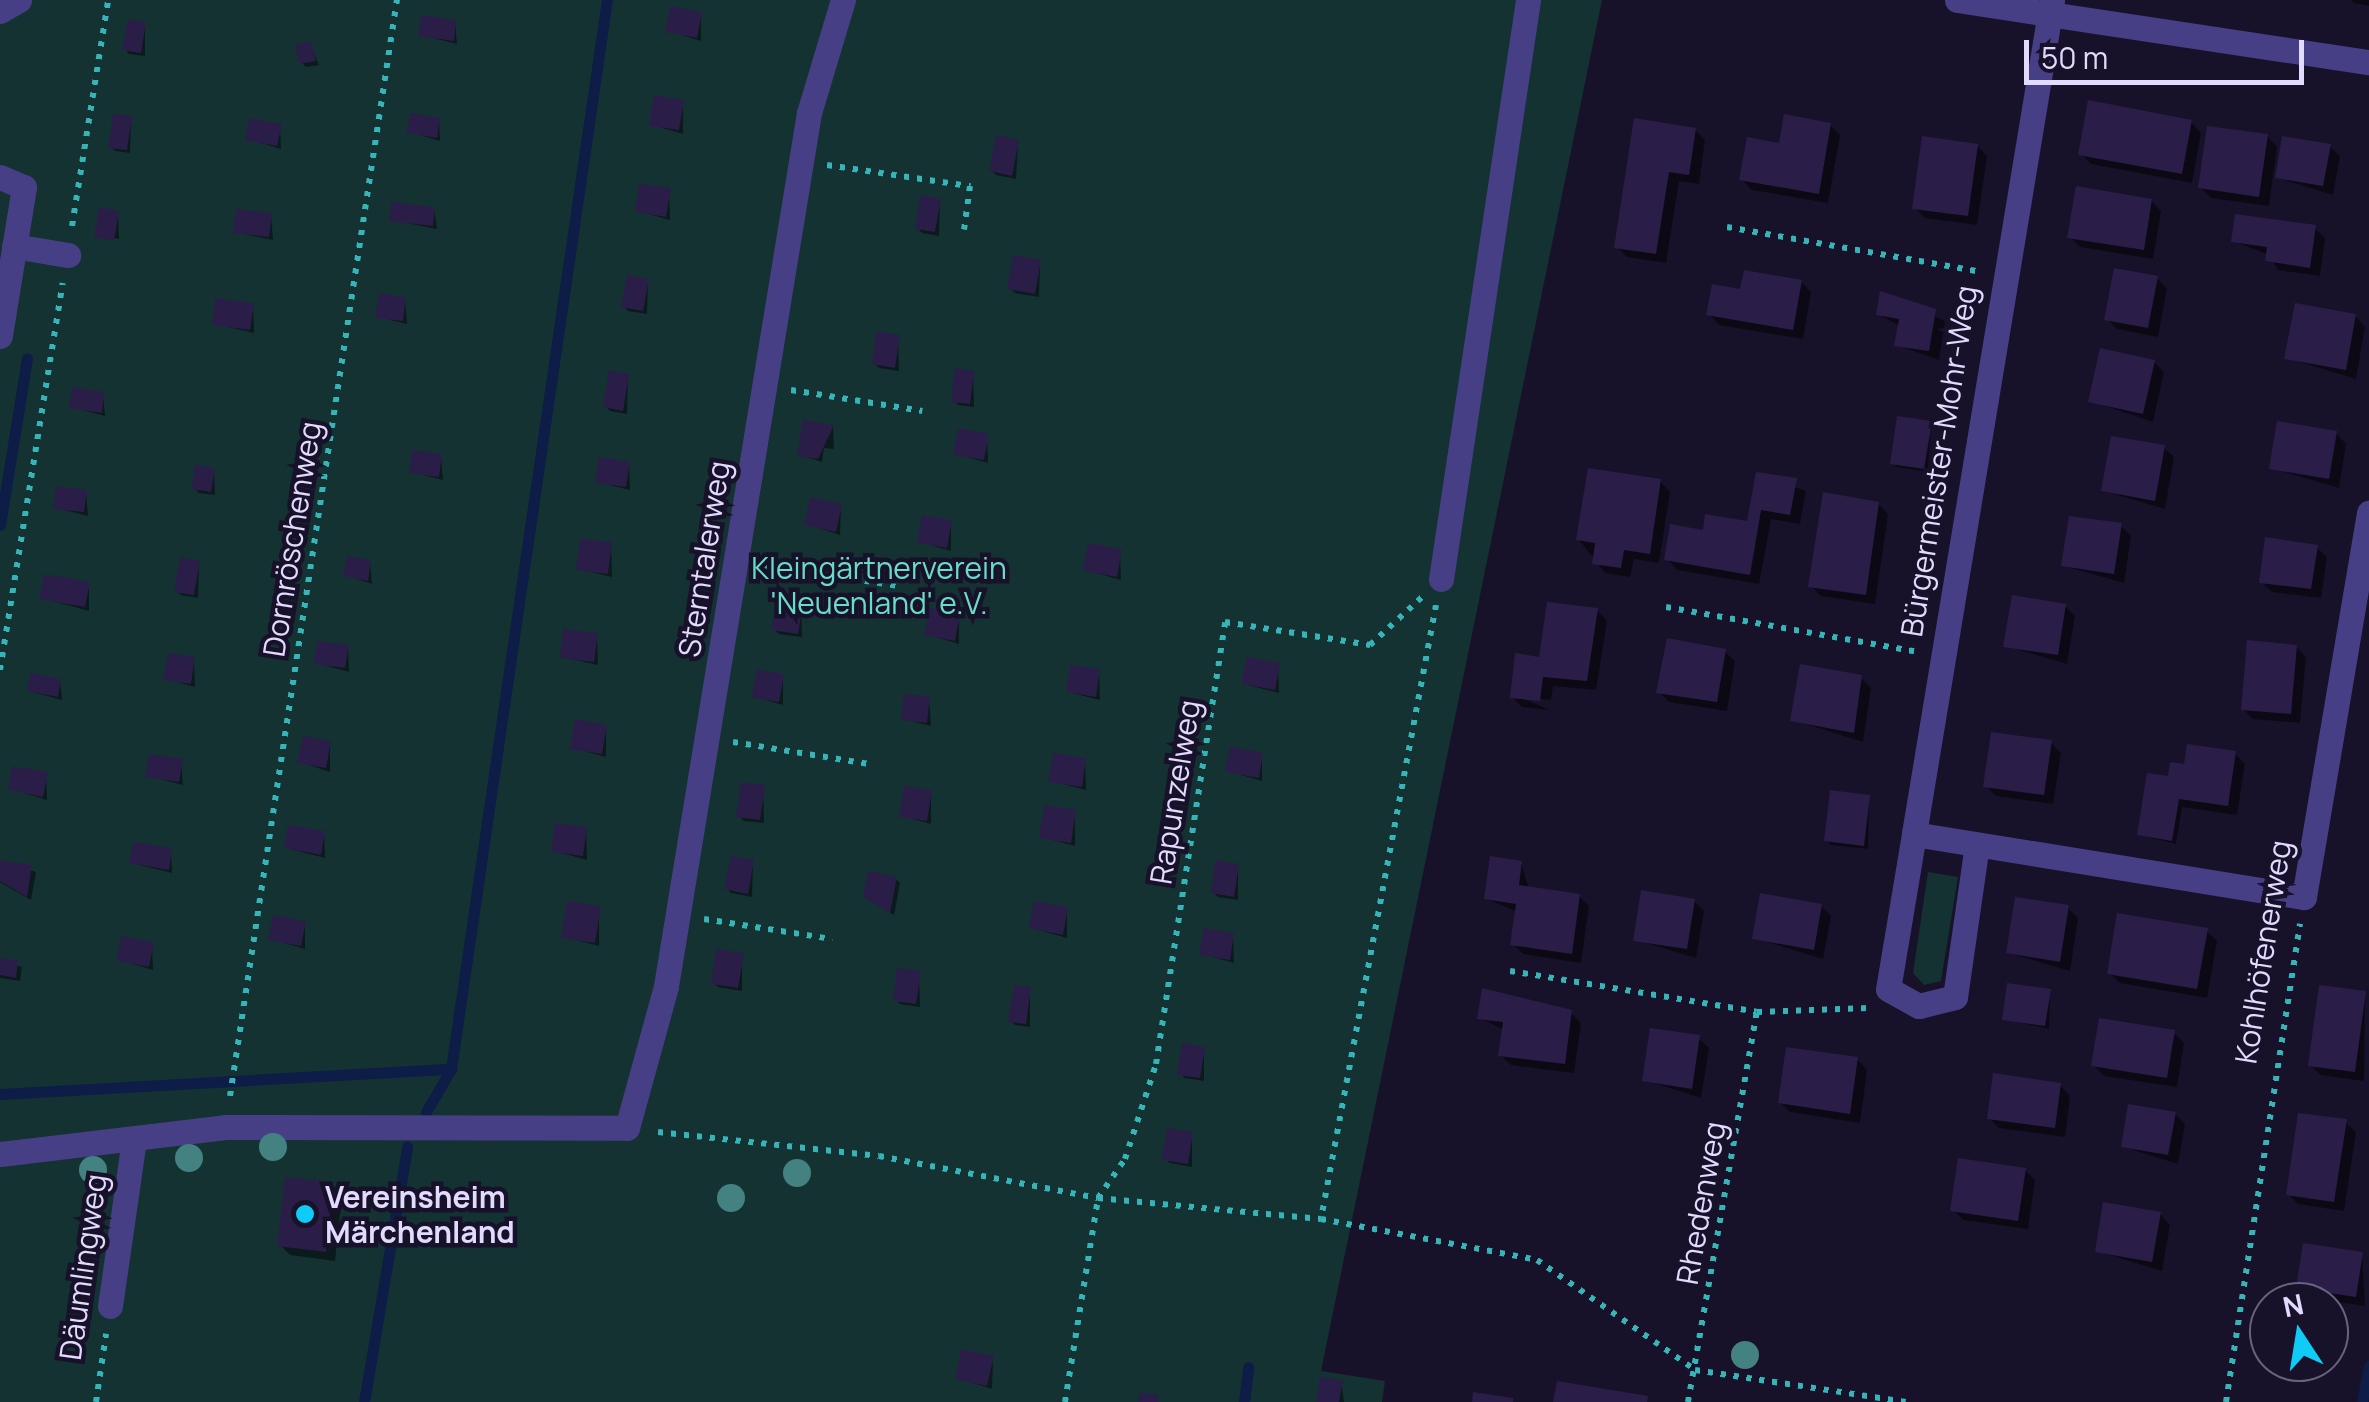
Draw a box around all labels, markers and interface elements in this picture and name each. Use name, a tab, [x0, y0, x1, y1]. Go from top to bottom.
scale bar	[2029, 20, 2309, 82]
text: 50 m	[2041, 37, 2108, 78]
street label: Bürgermeister-Mohr-Weg	[1893, 283, 1985, 639]
street label: Dornröschenweg	[256, 419, 328, 659]
street label: Sterntalerweg	[671, 458, 737, 660]
park label: Kleingärtnerverein 'Neuenland' e.V.	[751, 550, 1007, 620]
street label: Rapunzelweg	[1143, 697, 1207, 887]
street label: Kohlhöfenerweg	[2228, 838, 2298, 1066]
street label: Rhedenweg	[1669, 1119, 1733, 1287]
street label: Däumlingweg	[52, 1172, 114, 1362]
place label: Vereinsheim Märchenland	[325, 1179, 515, 1250]
marker: Vereinsheim Märchenland	[294, 1203, 316, 1225]
north arrow	[2249, 1282, 2349, 1382]
text: N	[2279, 1284, 2307, 1325]

